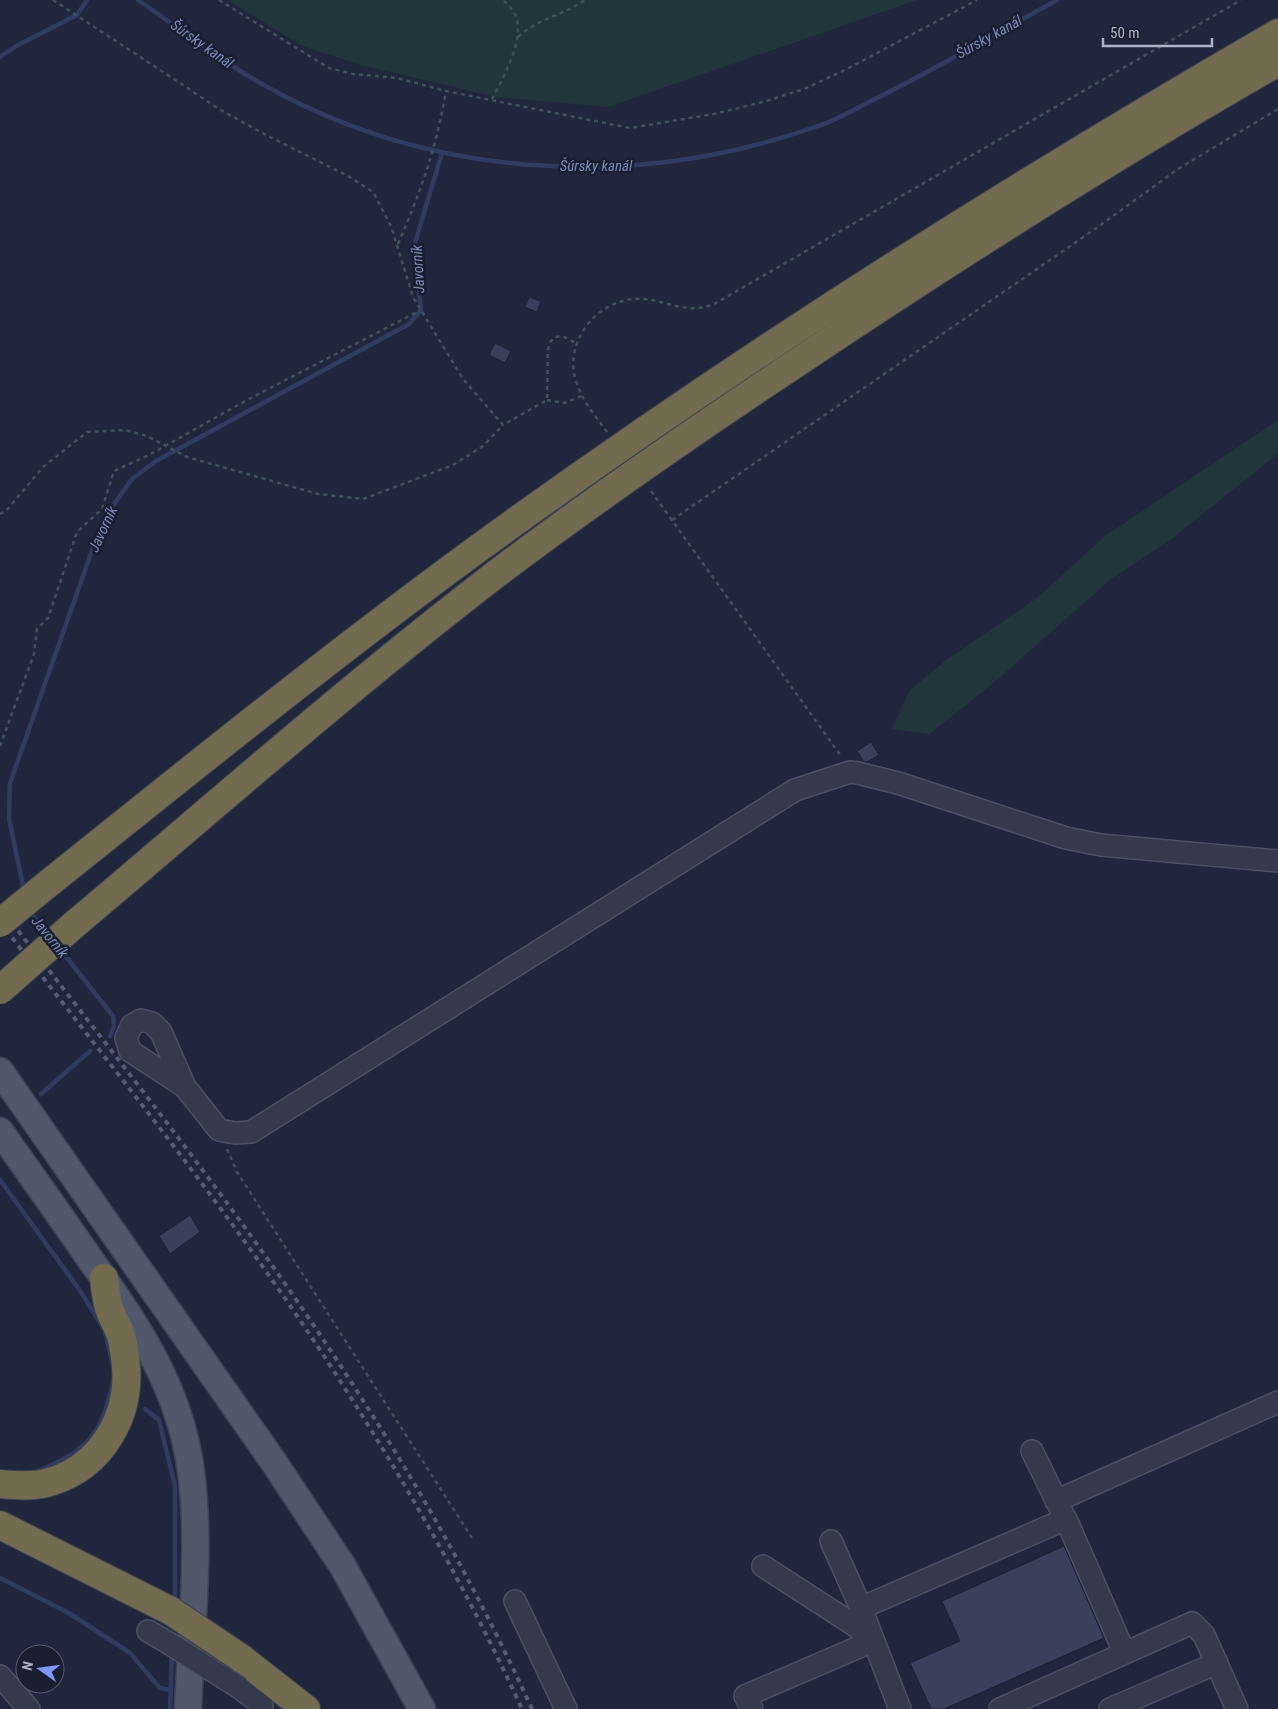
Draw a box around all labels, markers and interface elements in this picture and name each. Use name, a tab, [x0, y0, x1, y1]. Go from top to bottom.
water label: Šúrsky kanál	[953, 11, 1026, 62]
scale bar	[1103, 15, 1212, 47]
water label: Šúrsky kanál	[167, 16, 237, 73]
text: 50 m	[1110, 24, 1140, 42]
water label: Šúrsky kanál	[560, 157, 633, 175]
water label: Javorník	[408, 244, 428, 294]
water label: Javorník	[85, 503, 122, 555]
water label: Javorník	[28, 912, 73, 962]
north arrow	[15, 1644, 65, 1694]
text: N	[19, 1660, 36, 1672]

